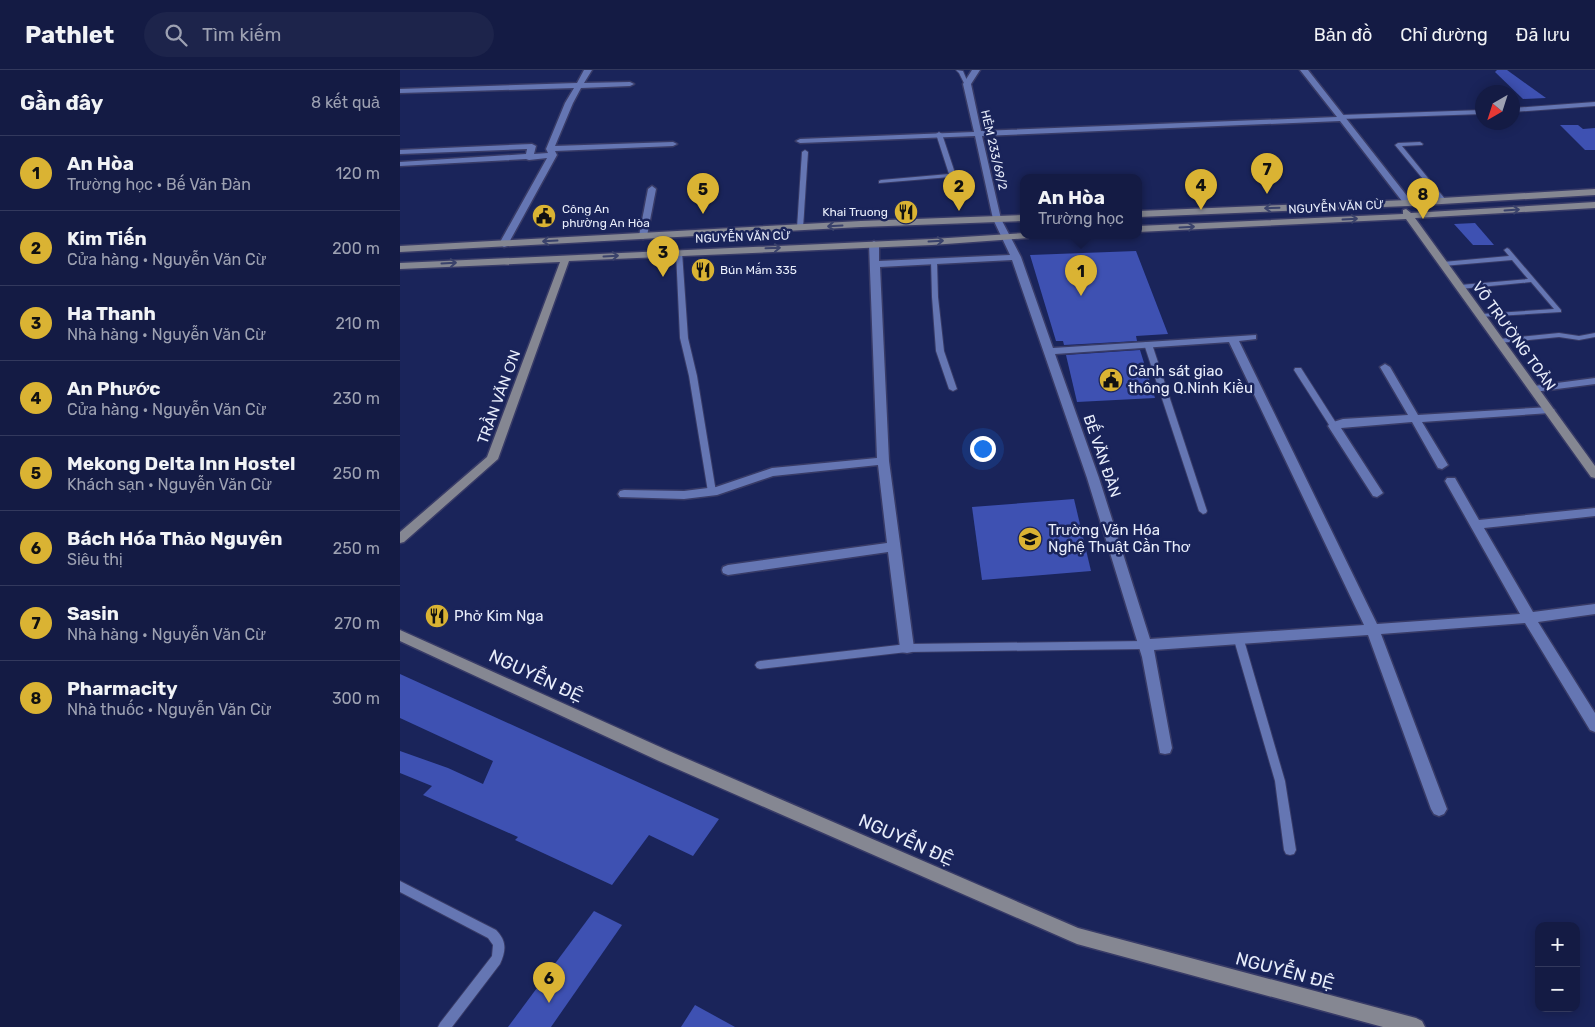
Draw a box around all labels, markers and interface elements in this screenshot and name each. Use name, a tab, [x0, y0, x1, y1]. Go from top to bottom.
search box	[144, 12, 494, 57]
text: Pathlet	[25, 21, 114, 49]
icon: search	[162, 21, 190, 49]
text: Tìm kiếm	[202, 23, 281, 46]
text: Bản đồ	[1314, 24, 1372, 46]
text: Chỉ đường	[1400, 24, 1488, 46]
text: Đã lưu	[1516, 24, 1570, 46]
north arrow	[1475, 85, 1520, 130]
text: Gần đây	[20, 90, 103, 115]
text: 8 kết quả	[311, 93, 380, 112]
street label: HẺM 233/69/2	[978, 108, 1011, 192]
text: An Hòa	[67, 152, 134, 175]
pin: 7	[1251, 153, 1283, 194]
text: 1	[32, 164, 40, 183]
text: 120 m	[335, 164, 380, 183]
pin: 4	[1185, 169, 1217, 210]
pin: 2	[943, 170, 975, 211]
pin: 5	[687, 173, 719, 214]
popup	[1020, 174, 1142, 239]
text: Trường học · Bế Văn Đàn	[67, 175, 251, 194]
pin: 8	[1407, 178, 1439, 219]
text: An Hòa	[1038, 186, 1105, 209]
street label: NGUYỄN VĂN CỪ	[1288, 196, 1384, 216]
restaurant icon: Khai Truong	[893, 199, 919, 225]
place label: Công An phường An Hòa	[562, 202, 650, 230]
public building icon: Công An phường An Hòa	[531, 203, 557, 229]
one-way arrow	[1264, 203, 1280, 213]
place label: Khai Truong	[822, 205, 888, 219]
one-way arrow	[1503, 205, 1519, 214]
text: Trường học	[1038, 209, 1124, 228]
one-way arrow	[1341, 214, 1357, 224]
one-way arrow	[827, 221, 843, 230]
one-way arrow	[1179, 222, 1195, 231]
text: Kim Tiến	[67, 227, 147, 250]
street label: NGUYỄN VĂN CỪ	[695, 227, 791, 246]
pin: 3	[647, 236, 679, 277]
one-way arrow	[543, 237, 559, 246]
one-way arrow	[927, 237, 943, 246]
text: 2	[31, 239, 41, 258]
text: 200 m	[332, 239, 380, 258]
one-way arrow	[765, 244, 781, 253]
text: Cửa hàng · Nguyễn Văn Cừ	[67, 250, 266, 269]
one-way arrow	[603, 251, 619, 260]
pin: 1	[1065, 255, 1097, 296]
restaurant icon: Bún Mắm 335	[690, 257, 716, 283]
one-way arrow	[440, 258, 456, 267]
place label: Bún Mắm 335	[720, 262, 797, 277]
street label: VÕ TRƯỜNG TOẢN	[1468, 278, 1560, 394]
text: Ha Thanh	[67, 302, 156, 325]
text: 3	[31, 314, 41, 333]
text: 210 m	[335, 314, 380, 333]
text: Nhà hàng · Nguyễn Văn Cừ	[67, 325, 266, 344]
street label: TRẦN VĂN ƠN	[472, 347, 524, 446]
place label: Cảnh sát giao thông Q.Ninh Kiều	[1128, 362, 1253, 397]
public building icon: Cảnh sát giao thông Q.Ninh Kiều	[1098, 367, 1124, 393]
text: An Phước	[67, 377, 161, 400]
text: 4	[31, 389, 41, 408]
text: 230 m	[333, 389, 380, 408]
text: Cửa hàng · Nguyễn Văn Cừ	[67, 400, 266, 419]
street label: BẾ VĂN ĐÀN	[1079, 412, 1126, 500]
your location	[970, 436, 996, 462]
text: Mekong Delta Inn Hostel	[67, 452, 296, 475]
text: 5	[31, 464, 41, 483]
text: 250 m	[333, 464, 380, 483]
text: Khách sạn · Nguyễn Văn Cừ	[67, 475, 272, 494]
place label: Trường Văn Hóa Nghệ Thuật Cần Thơ	[1048, 521, 1191, 556]
school or university icon: Trường Văn Hóa Nghệ Thuật Cần Thơ	[1017, 526, 1043, 552]
text: Bách Hóa Thảo Nguyên	[67, 527, 282, 550]
text: 6	[31, 539, 41, 558]
text: 250 m	[333, 539, 380, 558]
text: Siêu thị	[67, 550, 123, 569]
text: Sasin	[67, 602, 119, 625]
restaurant icon: Phở Kim Nga	[424, 603, 450, 629]
place label: Phở Kim Nga	[454, 607, 544, 625]
text: 7	[31, 614, 41, 633]
text: 270 m	[334, 614, 380, 633]
text: Nhà hàng · Nguyễn Văn Cừ	[67, 625, 266, 644]
street label: NGUYỄN ĐỆ	[485, 642, 588, 707]
text: Pharmacity	[67, 677, 178, 700]
text: 8	[31, 689, 41, 708]
text: 300 m	[332, 689, 380, 708]
text: Nhà thuốc · Nguyễn Văn Cừ	[67, 700, 271, 719]
street label: NGUYỄN ĐỆ	[855, 806, 958, 871]
map controls	[1535, 922, 1580, 1012]
button: +	[1535, 922, 1580, 967]
street label: NGUYỄN ĐỆ	[1233, 944, 1338, 995]
pin: 6	[533, 962, 565, 1003]
button: −	[1535, 967, 1580, 1012]

